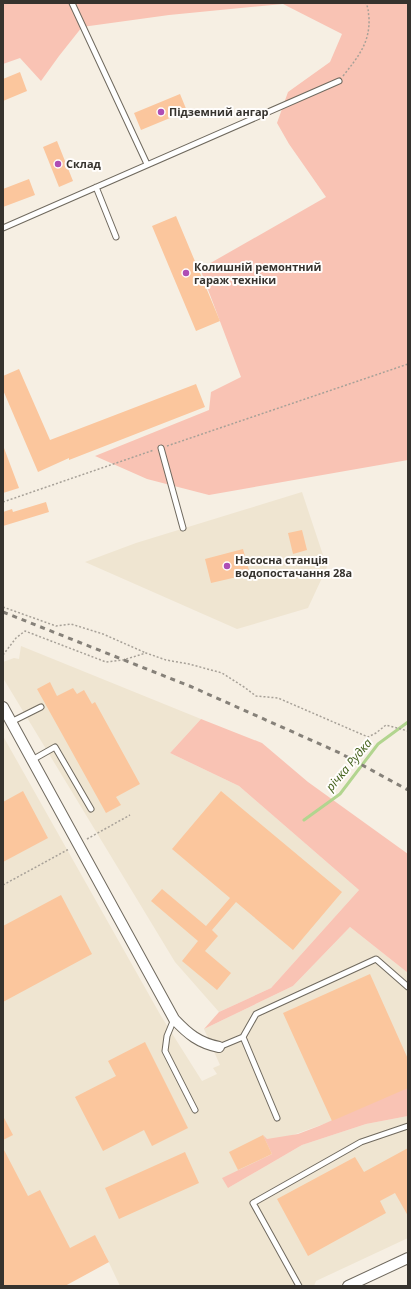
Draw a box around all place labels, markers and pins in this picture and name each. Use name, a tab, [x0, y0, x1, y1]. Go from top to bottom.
place label: Підземний ангар	[169, 104, 269, 119]
marker: Підземний ангар	[156, 107, 166, 117]
place label: Склад	[66, 156, 102, 171]
marker: Склад	[53, 159, 63, 169]
place label: Колишній ремонтний гараж техніки	[194, 259, 321, 287]
marker: Колишній ремонтний гараж техніки	[181, 268, 191, 278]
place label: Насосна станція водопостачання 28а	[235, 552, 352, 580]
marker: Насосна станція водопостачання 28а	[222, 561, 232, 571]

